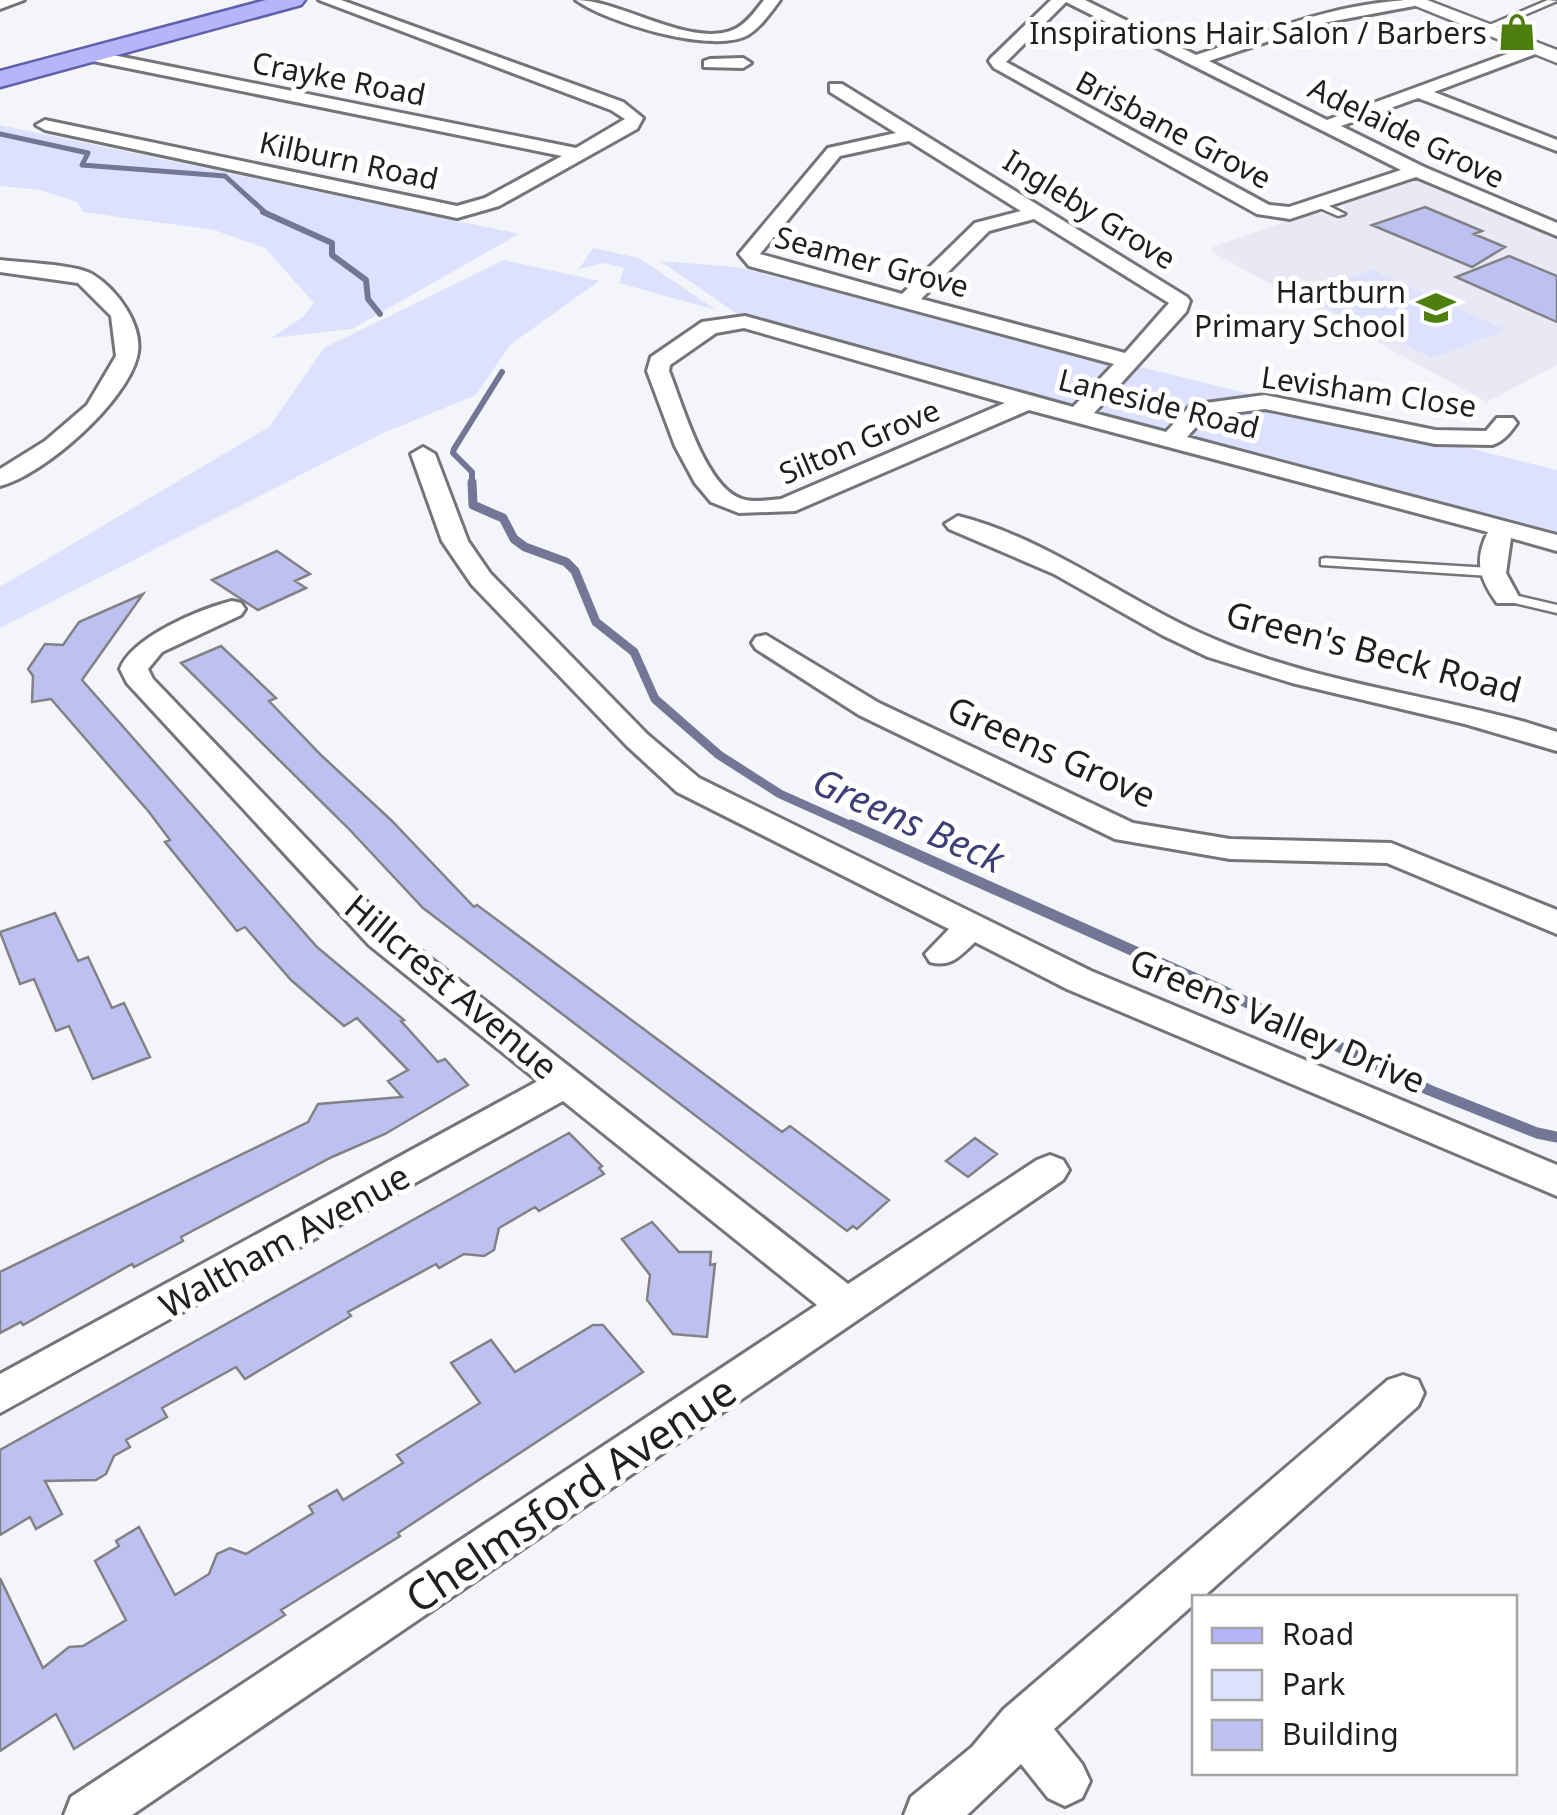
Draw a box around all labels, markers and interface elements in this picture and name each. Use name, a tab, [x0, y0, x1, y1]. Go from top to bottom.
shop icon: Inspirations Hair Salon / Barbers	[1496, 11, 1538, 53]
place label: Inspirations Hair Salon / Barbers	[1029, 12, 1487, 53]
street label: Crayke Road	[249, 41, 429, 115]
street label: Brisbane Grove	[1069, 60, 1279, 198]
street label: Adelaide Grove	[1302, 67, 1512, 197]
street label: Kilburn Road	[256, 121, 442, 199]
street label: Ingleby Grove	[996, 140, 1184, 278]
street label: Seamer Grove	[771, 215, 973, 307]
place label: Hartburn Primary School	[1194, 271, 1406, 346]
school or university icon: Hartburn Primary School	[1415, 287, 1457, 329]
street label: Levisham Close	[1259, 356, 1479, 426]
street label: Laneside Road	[1054, 358, 1264, 448]
street label: Silton Grove	[772, 389, 946, 493]
street label: Green's Beck Road	[1221, 589, 1527, 713]
street label: Greens Grove	[940, 684, 1164, 818]
water label: Greens Beck	[805, 754, 1014, 885]
street label: Hillcrest Avenue	[336, 883, 568, 1089]
street label: Greens Valley Drive	[1123, 936, 1433, 1104]
street label: Waltham Avenue	[151, 1152, 417, 1328]
street label: Chelmsford Avenue	[394, 1361, 746, 1625]
legend	[1192, 1595, 1517, 1775]
text: Road	[1282, 1613, 1354, 1654]
text: Park	[1282, 1663, 1345, 1704]
text: Building	[1282, 1713, 1399, 1754]

